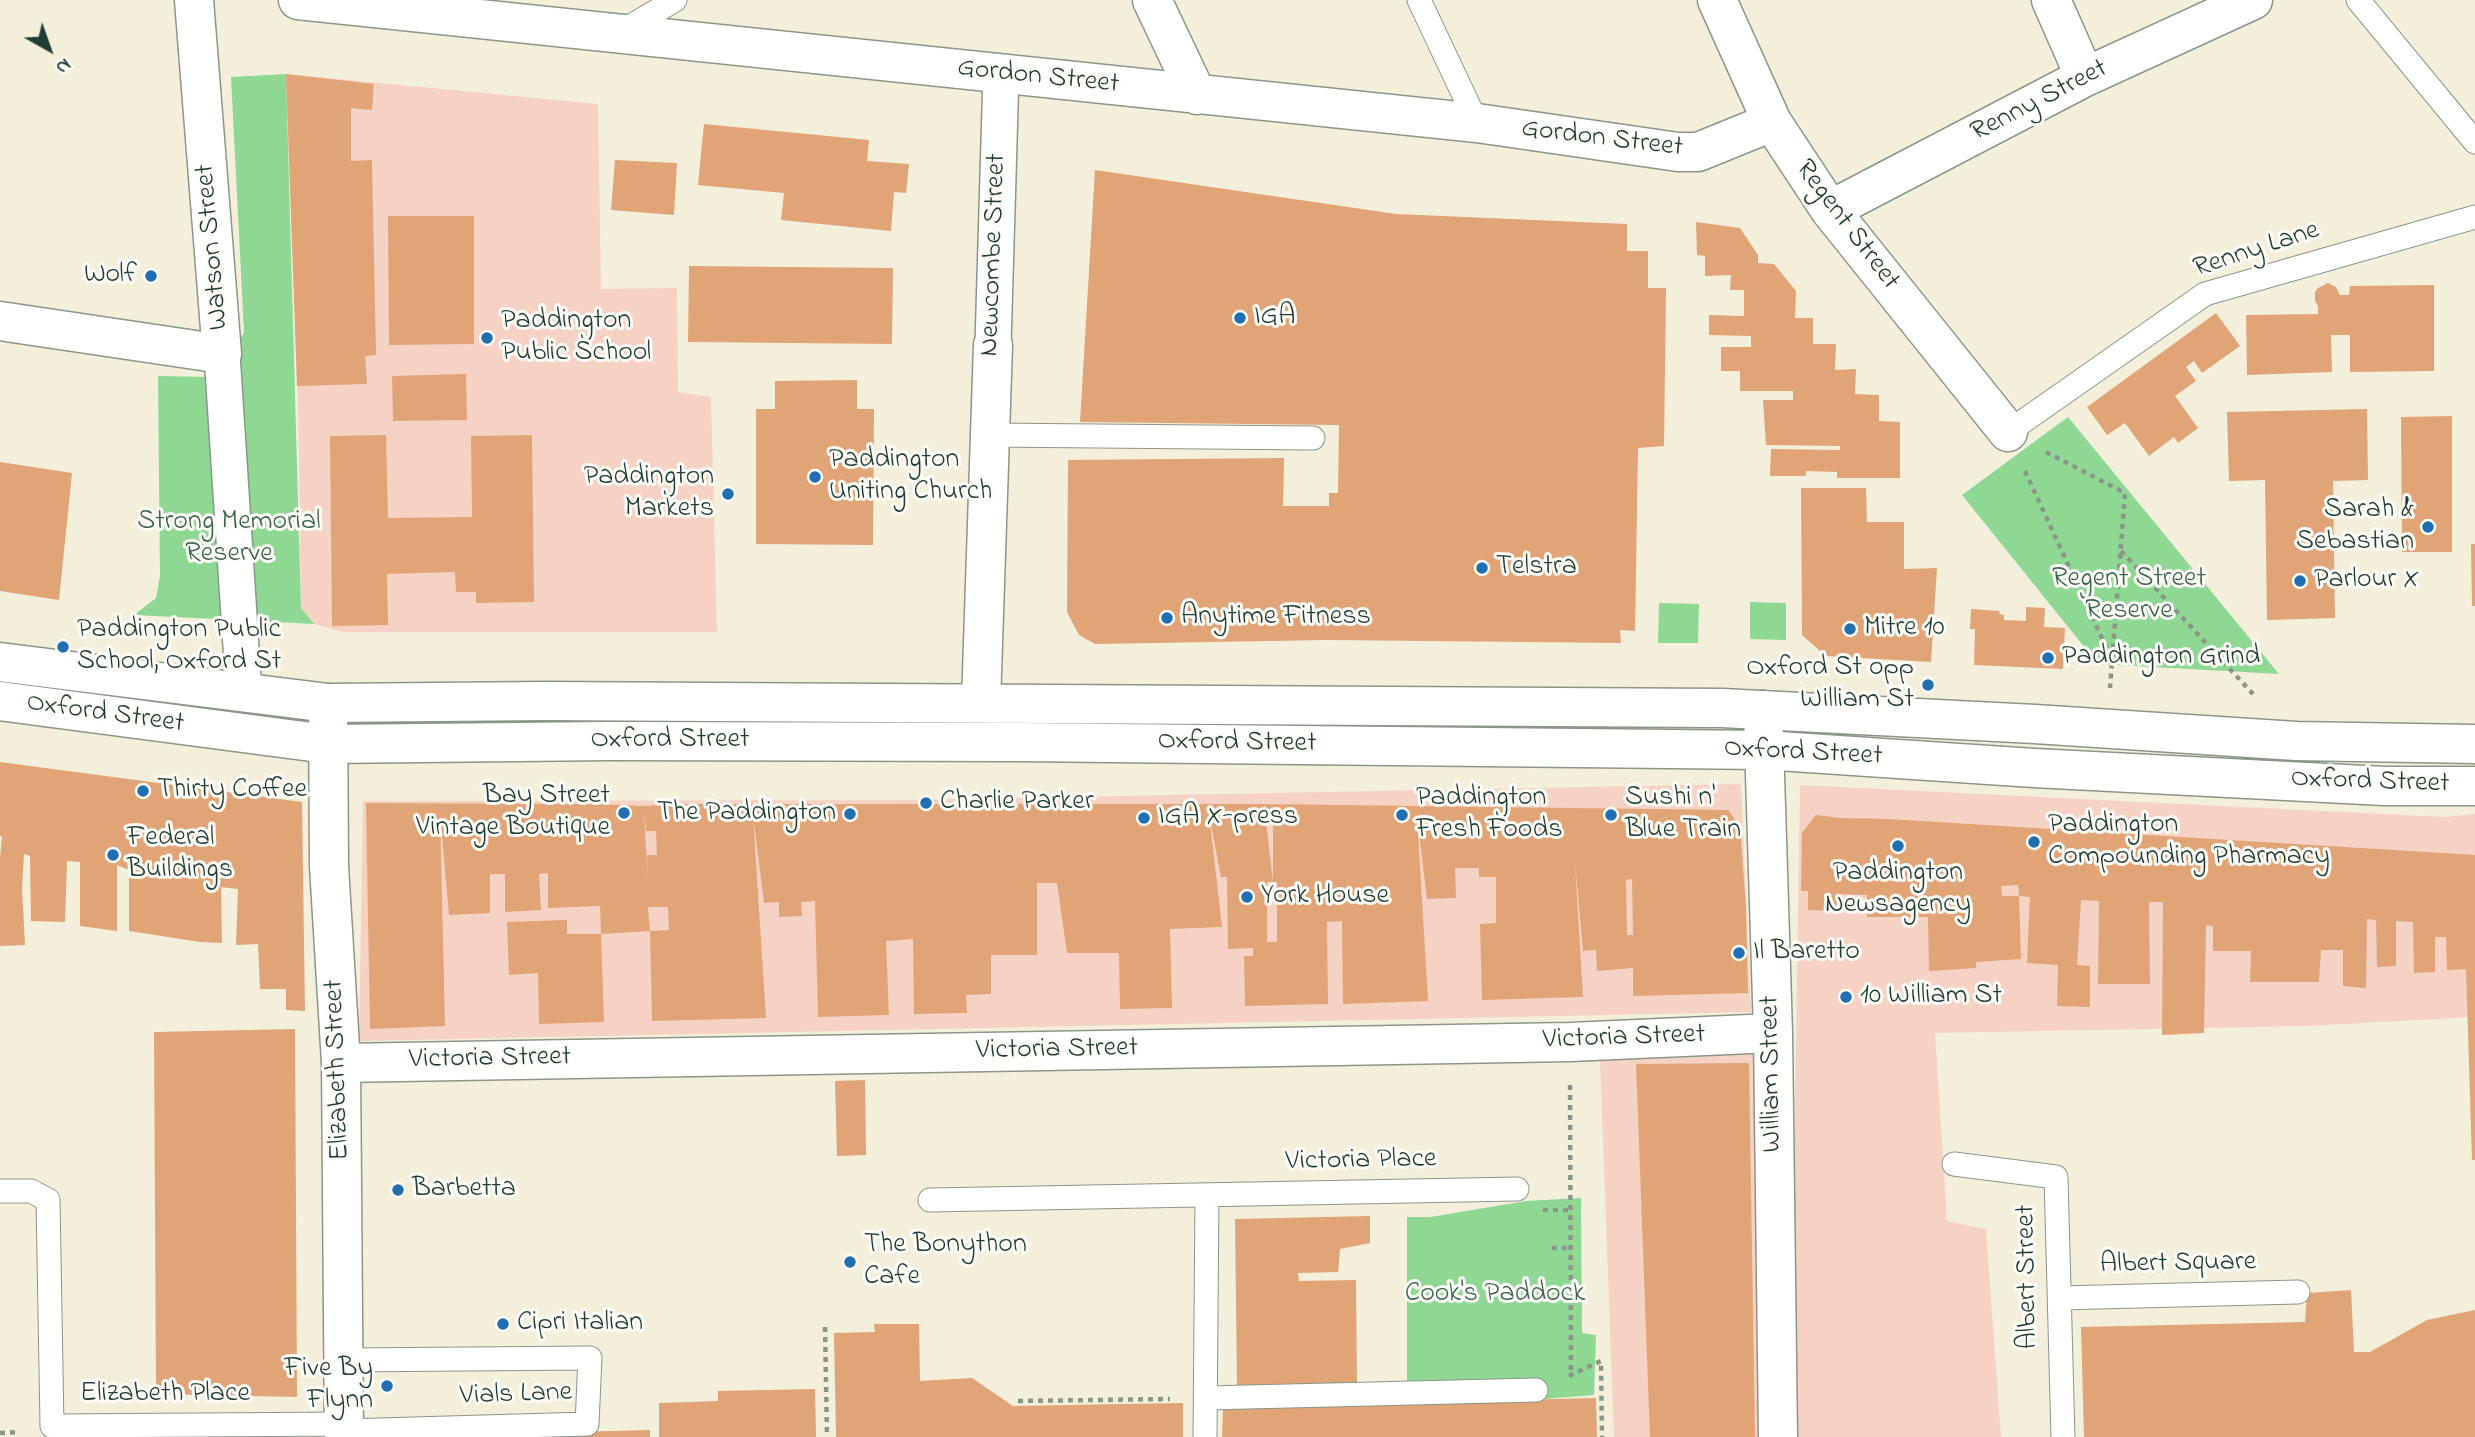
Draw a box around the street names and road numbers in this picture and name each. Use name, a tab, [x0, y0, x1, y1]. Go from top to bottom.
street label: Gordon Street	[955, 53, 1121, 103]
street label: Renny Street	[1966, 53, 2114, 151]
street label: Gordon Street	[1519, 113, 1685, 167]
street label: Newcombe Street	[975, 153, 1015, 357]
street label: Regent Street	[1786, 154, 1906, 298]
street label: Watson Street	[190, 163, 238, 331]
street label: Renny Lane	[2190, 215, 2324, 287]
street label: Oxford Street	[24, 687, 186, 743]
street label: Oxford Street	[591, 724, 749, 758]
street label: Oxford Street	[1157, 726, 1317, 762]
street label: Oxford Street	[1723, 733, 1883, 775]
street label: Oxford Street	[2290, 763, 2450, 803]
street label: Elizabeth Street	[319, 979, 359, 1161]
street label: William Street	[1755, 995, 1791, 1153]
street label: Victoria Street	[1542, 1019, 1706, 1059]
street label: Victoria Street	[976, 1033, 1138, 1069]
street label: Victoria Street	[409, 1042, 571, 1078]
street label: Victoria Place	[1285, 1144, 1437, 1180]
street label: Albert Street	[2011, 1204, 2047, 1350]
street label: Albert Square	[2100, 1247, 2256, 1283]
street label: Vials Lane	[459, 1377, 573, 1415]
street label: Elizabeth Place	[80, 1378, 250, 1412]

